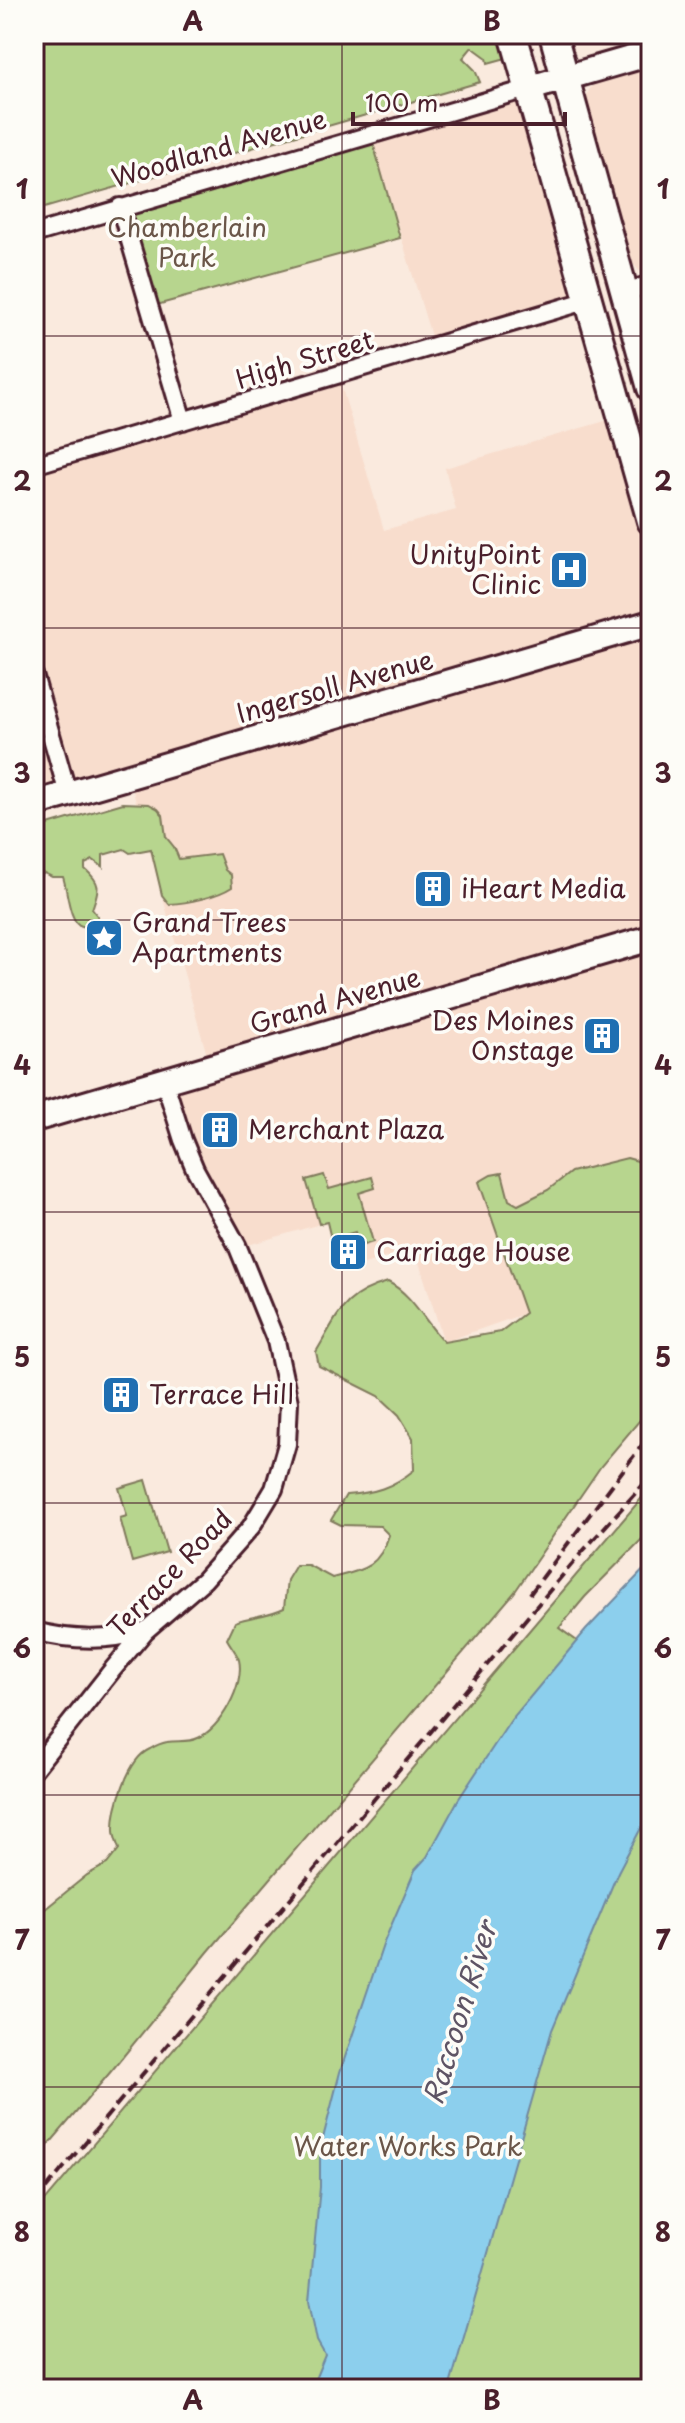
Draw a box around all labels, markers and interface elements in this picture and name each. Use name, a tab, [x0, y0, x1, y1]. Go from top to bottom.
text: A	[183, 1, 203, 40]
text: B	[483, 1, 501, 40]
scale bar	[353, 76, 565, 126]
text: 100 m	[365, 84, 438, 120]
street label: Woodland Avenue	[107, 98, 331, 197]
text: 1	[16, 169, 28, 208]
text: 1	[657, 169, 669, 208]
park label: Chamberlain Park	[107, 207, 267, 276]
street label: High Street	[231, 319, 378, 398]
text: 2	[13, 461, 31, 500]
text: 2	[654, 461, 672, 500]
place label: UnityPoint Clinic	[409, 534, 541, 603]
hospital icon: UnityPoint Clinic	[548, 549, 590, 591]
street label: Ingersoll Avenue	[232, 639, 437, 732]
text: 3	[13, 753, 31, 792]
text: 3	[654, 753, 672, 792]
building icon: iHeart Media	[412, 868, 454, 910]
place label: iHeart Media	[461, 868, 626, 907]
place label: Grand Trees Apartments	[132, 902, 287, 971]
place icon: Grand Trees Apartments	[83, 917, 125, 959]
street label: Grand Avenue	[245, 957, 425, 1043]
place label: Des Moines Onstage	[431, 1000, 574, 1069]
building icon: Des Moines Onstage	[581, 1015, 623, 1057]
text: 4	[13, 1045, 31, 1084]
text: 4	[654, 1045, 672, 1084]
building icon: Merchant Plaza	[199, 1109, 241, 1151]
place label: Merchant Plaza	[248, 1109, 445, 1148]
building icon: Carriage House	[327, 1231, 369, 1273]
place label: Carriage House	[376, 1231, 571, 1270]
text: 5	[14, 1337, 30, 1376]
text: 5	[655, 1337, 671, 1376]
building icon: Terrace Hill	[100, 1374, 142, 1416]
place label: Terrace Hill	[149, 1374, 294, 1413]
street label: Terrace Road	[97, 1500, 241, 1646]
text: 6	[13, 1628, 31, 1667]
text: 6	[654, 1628, 672, 1667]
water label: Raccoon River	[410, 1913, 508, 2109]
text: 7	[15, 1920, 30, 1959]
text: 7	[656, 1920, 671, 1959]
park label: Water Works Park	[293, 2126, 523, 2165]
text: 8	[14, 2212, 30, 2251]
text: 8	[655, 2212, 671, 2251]
text: A	[183, 2380, 203, 2419]
text: B	[483, 2380, 501, 2419]

